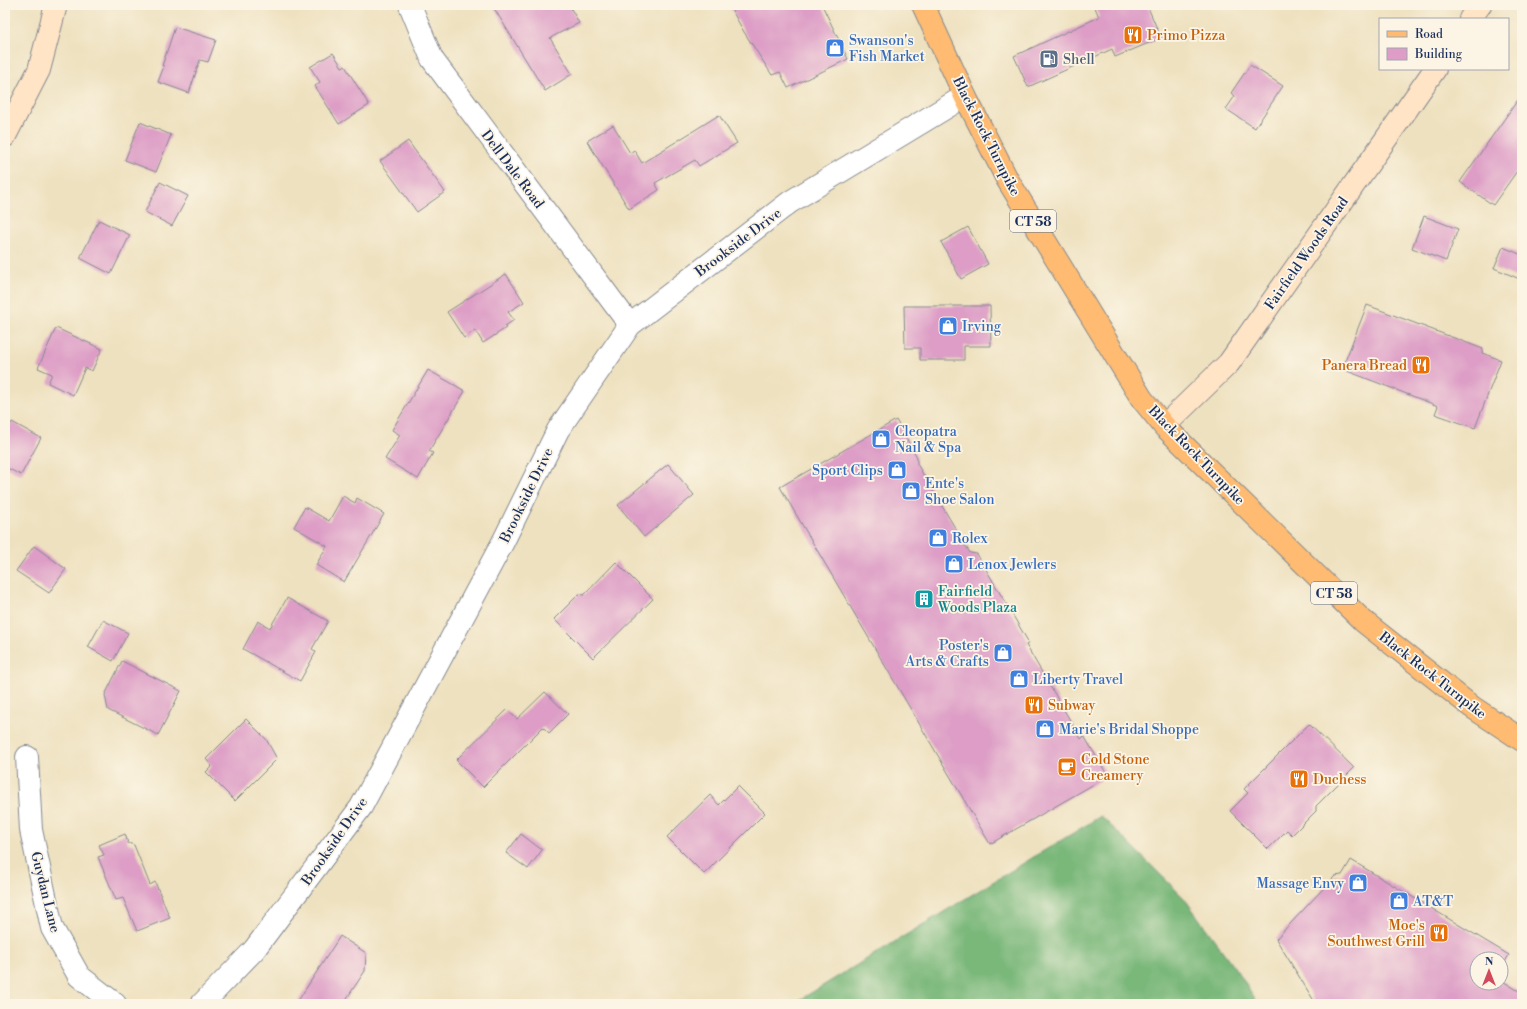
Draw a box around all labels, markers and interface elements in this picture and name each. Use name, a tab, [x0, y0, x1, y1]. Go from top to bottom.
legend	[1379, 18, 1509, 70]
restaurant icon: Primo Pizza	[1122, 24, 1144, 46]
place label: Primo Pizza	[1147, 27, 1226, 45]
text: Road	[1415, 27, 1443, 42]
place label: Swanson's Fish Market	[849, 32, 925, 66]
shop icon: Swanson's Fish Market	[824, 37, 846, 59]
text: Building	[1414, 47, 1463, 62]
fuel station icon: Shell	[1038, 48, 1060, 70]
place label: Shell	[1063, 51, 1095, 69]
street label: Black Rock Turnpike	[948, 73, 1024, 199]
street label: Dell Dale Road	[477, 127, 548, 212]
street label: Fairfield Woods Road	[1261, 194, 1353, 314]
street label: Brookside Drive	[691, 204, 785, 282]
road number: CT 58	[1010, 210, 1056, 232]
shop icon: Irving	[937, 315, 959, 337]
place label: Irving	[962, 318, 1002, 336]
restaurant icon: Panera Bread	[1410, 354, 1432, 376]
place label: Panera Bread	[1322, 357, 1407, 375]
street label: Black Rock Turnpike	[1144, 401, 1248, 509]
place label: Cleopatra Nail & Spa	[895, 423, 962, 457]
shop icon: Cleopatra Nail & Spa	[870, 428, 892, 450]
street label: Brookside Drive	[496, 445, 558, 547]
shop icon: Sport Clips	[886, 459, 908, 481]
place label: Sport Clips	[812, 462, 883, 480]
place label: Ente's Shoe Salon	[925, 475, 995, 509]
shop icon: Ente's Shoe Salon	[900, 480, 922, 502]
shop icon: Rolex	[927, 527, 949, 549]
place label: Rolex	[952, 530, 989, 548]
shop icon: Lenox Jewlers	[943, 553, 965, 575]
place label: Lenox Jewlers	[968, 556, 1056, 574]
road number: CT 58	[1311, 582, 1357, 604]
place label: Fairfield Woods Plaza	[937, 583, 1018, 617]
building icon: Fairfield Woods Plaza	[913, 588, 935, 610]
street label: Black Rock Turnpike	[1374, 628, 1490, 723]
place label: Poster's Arts & Crafts	[905, 637, 989, 671]
shop icon: Poster's Arts & Crafts	[992, 642, 1014, 664]
shop icon: Liberty Travel	[1008, 668, 1030, 690]
place label: Liberty Travel	[1033, 671, 1123, 689]
restaurant icon: Subway	[1023, 694, 1045, 716]
place label: Subway	[1048, 697, 1096, 715]
shop icon: Marie's Bridal Shoppe	[1034, 718, 1056, 740]
place label: Marie's Bridal Shoppe	[1059, 721, 1199, 739]
place label: Cold Stone Creamery	[1081, 751, 1150, 785]
cafe icon: Cold Stone Creamery	[1056, 756, 1078, 778]
restaurant icon: Duchess	[1288, 768, 1310, 790]
place label: Duchess	[1313, 771, 1367, 789]
street label: Brookside Drive	[297, 794, 372, 890]
street label: Guydan Lane	[26, 850, 64, 935]
shop icon: Massage Envy	[1347, 872, 1369, 894]
place label: Massage Envy	[1256, 875, 1344, 893]
shop icon: AT&T	[1388, 890, 1410, 912]
place label: AT&T	[1412, 893, 1453, 911]
place label: Moe's Southwest Grill	[1327, 917, 1425, 951]
restaurant icon: Moe's Southwest Grill	[1428, 922, 1450, 944]
north arrow	[1469, 951, 1509, 991]
text: N	[1485, 955, 1494, 969]

